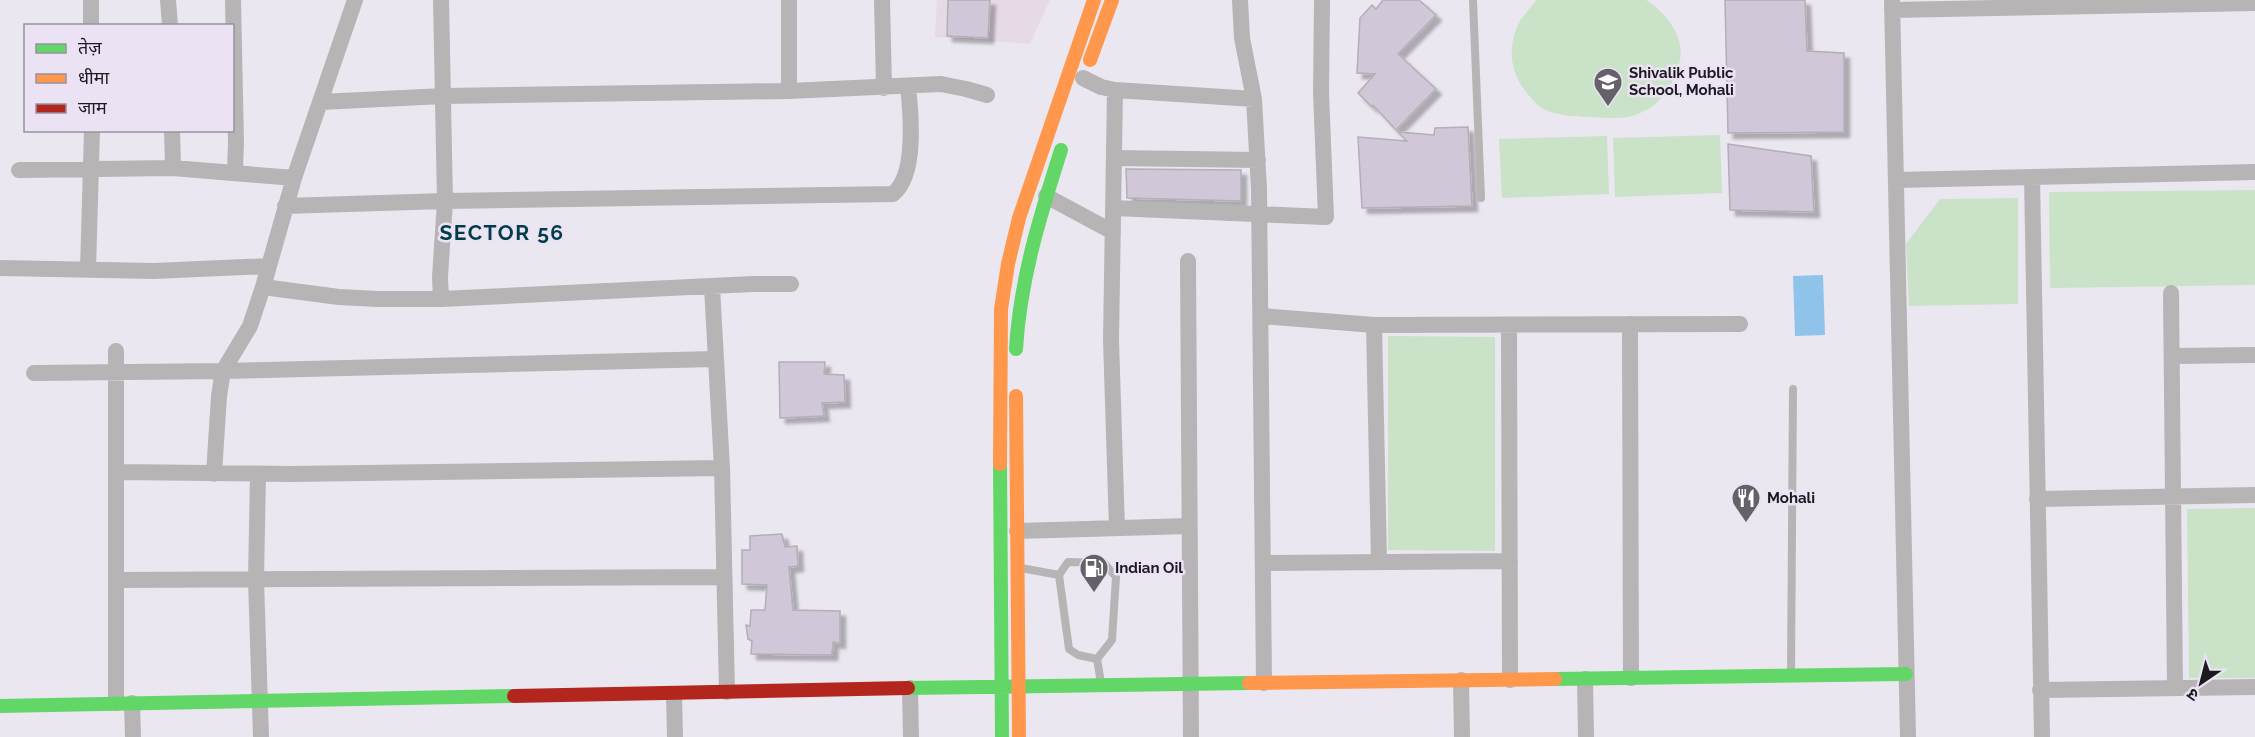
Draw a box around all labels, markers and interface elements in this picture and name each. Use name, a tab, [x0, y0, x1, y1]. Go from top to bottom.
legend	[24, 24, 234, 132]
text: तेज़	[78, 37, 102, 58]
place label: Shivalik Public School, Mohali	[1629, 64, 1734, 99]
school or university icon: Shivalik Public School, Mohali	[1592, 66, 1624, 108]
text: धीमा	[78, 67, 109, 88]
text: जाम	[78, 97, 108, 118]
district label: SECTOR 56	[439, 220, 565, 245]
restaurant icon: Mohali	[1730, 482, 1762, 524]
place label: Mohali	[1767, 489, 1815, 507]
fuel station icon: Indian Oil	[1078, 552, 1110, 594]
place label: Indian Oil	[1115, 559, 1183, 577]
north arrow	[2171, 653, 2231, 713]
text: उ	[2183, 684, 2202, 705]

